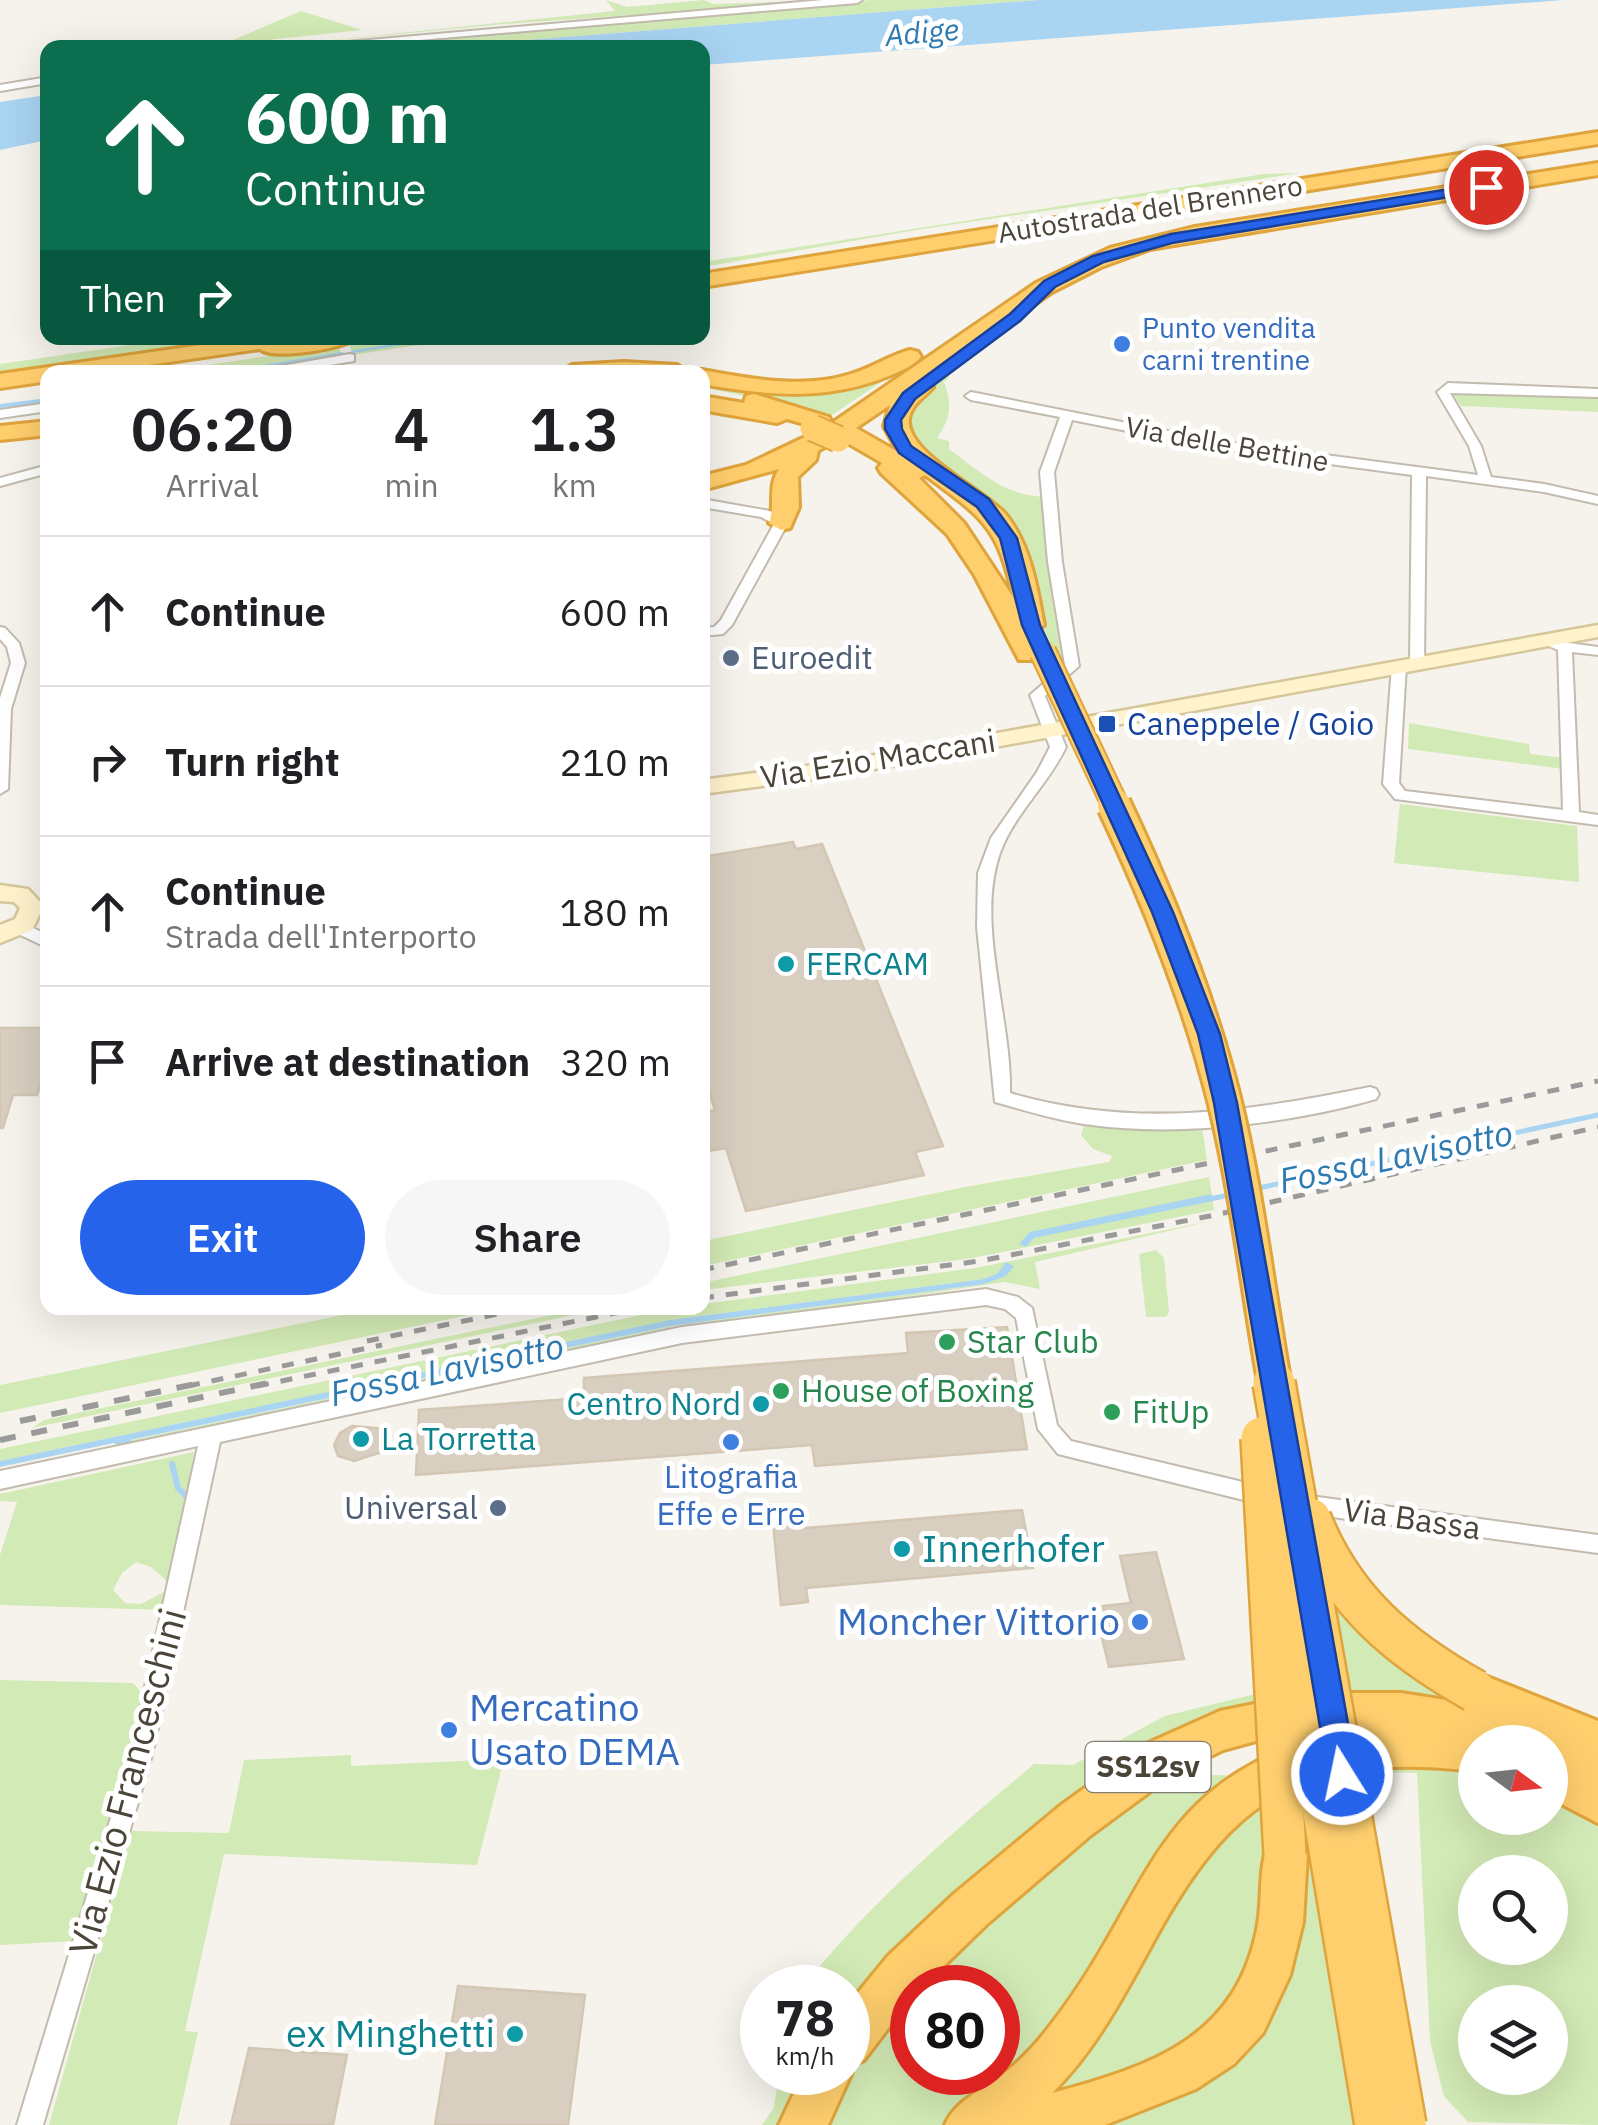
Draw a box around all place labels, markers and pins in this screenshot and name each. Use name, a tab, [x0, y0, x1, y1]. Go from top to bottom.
pin	[1444, 145, 1529, 230]
place label: Punto vendita carni trentine	[1142, 309, 1316, 378]
marker: Punto vendita carni trentine	[1111, 333, 1133, 355]
place label: Euroedit	[751, 636, 873, 678]
marker: Euroedit	[720, 647, 742, 669]
place label: Caneppele / Goio	[1127, 702, 1374, 744]
marker: Caneppele / Goio	[1096, 713, 1118, 735]
place label: FERCAM	[806, 942, 929, 984]
marker: FERCAM	[775, 953, 797, 975]
place label: Star Club	[967, 1320, 1099, 1362]
marker: Star Club	[936, 1331, 958, 1353]
place label: House of Boxing	[801, 1369, 1034, 1411]
marker: House of Boxing	[770, 1380, 792, 1402]
place label: Centro Nord	[566, 1382, 741, 1424]
place label: FitUp	[1132, 1390, 1209, 1432]
marker: Centro Nord	[750, 1393, 772, 1415]
marker: FitUp	[1101, 1401, 1123, 1423]
place label: La Torretta	[381, 1417, 536, 1459]
marker: La Torretta	[350, 1428, 372, 1450]
marker: Litografia Effe e Erre	[720, 1431, 742, 1453]
place label: Litografia Effe e Erre	[656, 1455, 806, 1534]
place label: Universal	[344, 1486, 478, 1528]
marker: Universal	[487, 1497, 509, 1519]
place label: Innerhofer	[922, 1523, 1105, 1572]
marker: Innerhofer	[891, 1538, 913, 1560]
place label: Moncher Vittorio	[837, 1596, 1120, 1645]
marker: Moncher Vittorio	[1129, 1611, 1151, 1633]
place label: Mercatino Usato DEMA	[469, 1682, 680, 1775]
marker: Mercatino Usato DEMA	[438, 1719, 460, 1741]
place label: ex Minghetti	[286, 2008, 495, 2057]
marker: ex Minghetti	[504, 2023, 526, 2045]

